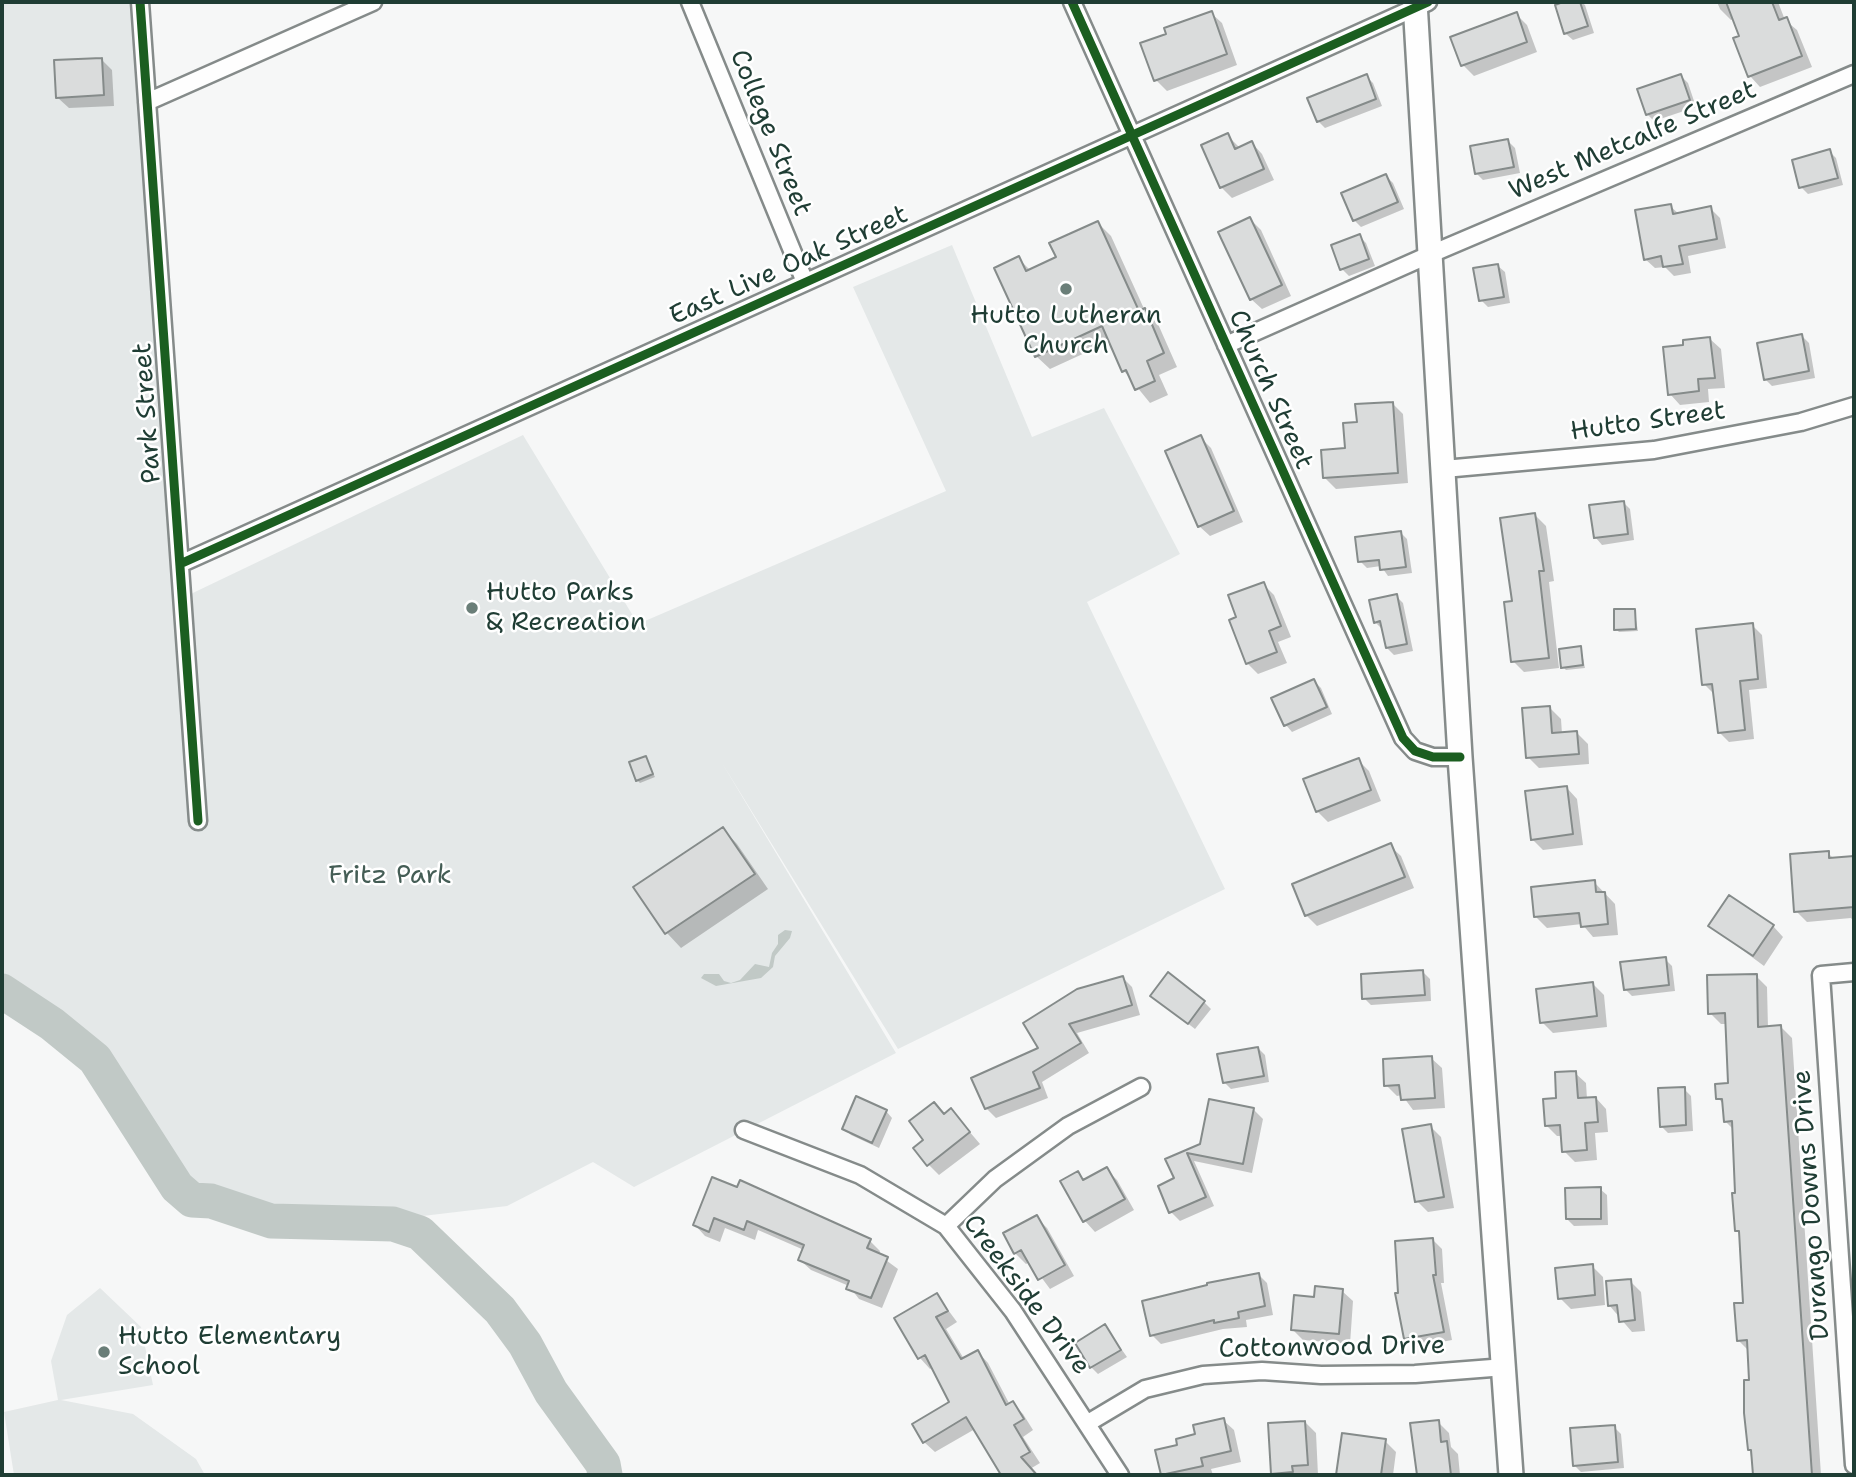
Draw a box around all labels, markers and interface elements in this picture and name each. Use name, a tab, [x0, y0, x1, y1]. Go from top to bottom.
street label: College Street	[722, 45, 818, 221]
street label: West Metcalfe Street	[1505, 75, 1761, 207]
street label: East Live Oak Street	[665, 199, 913, 333]
marker: Hutto Lutheran Church	[1058, 281, 1074, 297]
place label: Hutto Lutheran Church	[970, 300, 1162, 362]
street label: Church Street	[1221, 305, 1319, 475]
street label: Park Street	[128, 342, 168, 484]
street label: Hutto Street	[1569, 396, 1727, 448]
place label: Hutto Parks & Recreation	[486, 577, 646, 638]
marker: Hutto Parks & Recreation	[464, 600, 480, 616]
park label: Fritz Park	[328, 860, 452, 892]
street label: Durango Downs Drive	[1787, 1069, 1837, 1341]
street label: Creekside Drive	[956, 1209, 1096, 1381]
place label: Hutto Elementary School	[118, 1321, 341, 1382]
street label: Cottonwood Drive	[1218, 1330, 1446, 1366]
marker: Hutto Elementary School	[96, 1344, 112, 1360]

